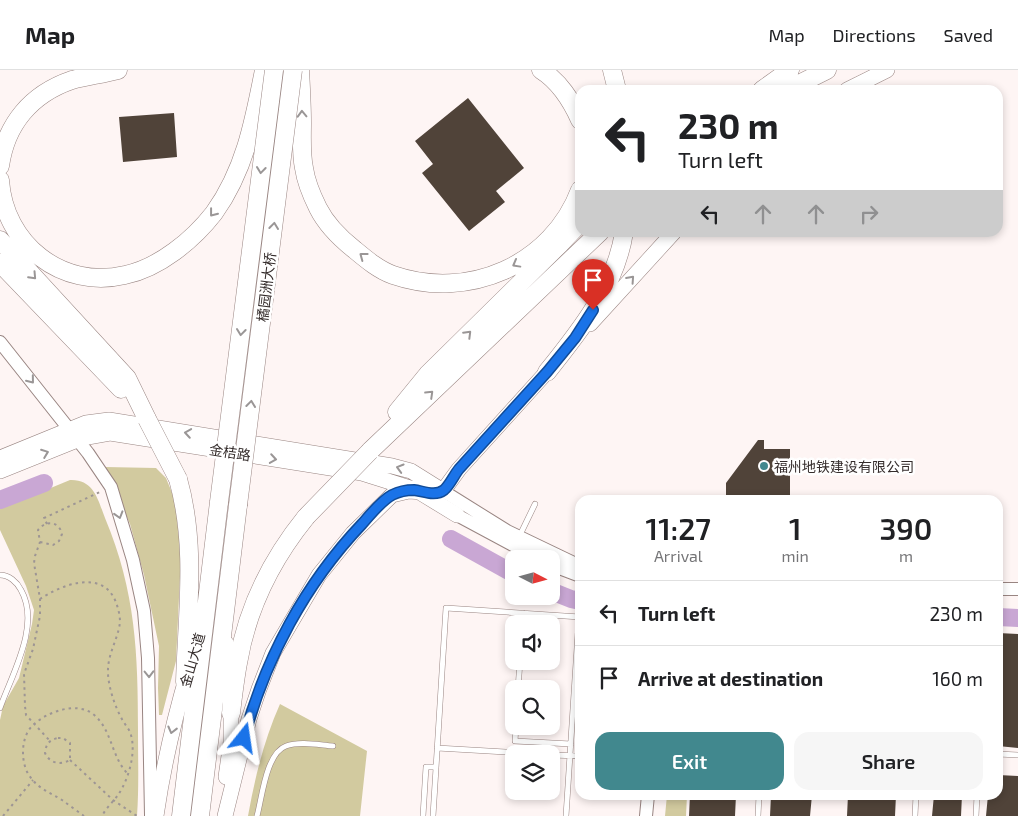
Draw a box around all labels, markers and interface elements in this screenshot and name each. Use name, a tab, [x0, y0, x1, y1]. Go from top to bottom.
text: Map	[25, 20, 75, 49]
text: Map	[768, 24, 805, 46]
text: Directions	[833, 24, 916, 46]
text: Saved	[944, 24, 993, 46]
text: 230 m	[678, 104, 779, 146]
icon: left	[595, 105, 660, 170]
one-way arrow	[297, 110, 307, 118]
text: Turn left	[678, 146, 763, 172]
one-way arrow	[256, 167, 267, 175]
icon: left	[696, 200, 724, 228]
icon: ahead	[749, 200, 777, 228]
icon: ahead	[802, 200, 830, 228]
icon: right	[855, 200, 883, 228]
one-way arrow	[210, 207, 218, 216]
one-way arrow	[268, 221, 278, 230]
street label: 橘园洲大桥	[253, 251, 279, 323]
one-way arrow	[360, 254, 369, 262]
one-way arrow	[512, 258, 521, 268]
pin	[572, 259, 614, 310]
icon: arrive	[579, 266, 607, 294]
one-way arrow	[27, 271, 36, 280]
one-way arrow	[626, 276, 635, 285]
one-way arrow	[236, 328, 247, 336]
one-way arrow	[462, 331, 471, 340]
one-way arrow	[25, 374, 33, 383]
one-way arrow	[425, 390, 434, 399]
one-way arrow	[245, 400, 256, 408]
one-way arrow	[184, 428, 193, 438]
street label: 金桔路	[208, 440, 252, 464]
one-way arrow	[41, 449, 49, 459]
one-way arrow	[268, 453, 277, 463]
place label: 福州地铁建设有限公司	[774, 458, 914, 475]
marker: 福州地铁建设有限公司	[758, 460, 770, 472]
one-way arrow	[396, 463, 405, 474]
one-way arrow	[114, 510, 124, 518]
text: 11:27	[646, 510, 711, 546]
text: 1	[789, 510, 801, 546]
text: 390	[879, 510, 932, 546]
text: Arrival	[654, 546, 703, 565]
text: min	[782, 546, 809, 565]
text: m	[899, 546, 913, 565]
north arrow	[505, 550, 560, 605]
map controls	[505, 550, 560, 800]
icon: left	[595, 599, 623, 627]
text: Turn left	[638, 602, 715, 625]
text: 230 m	[929, 602, 983, 625]
button: sound	[505, 615, 560, 670]
street label: 金山大道	[176, 631, 208, 689]
icon: arrive	[595, 664, 623, 692]
text: Arrive at destination	[638, 667, 823, 690]
text: 160 m	[932, 667, 983, 690]
one-way arrow	[144, 670, 154, 678]
button: search	[505, 680, 560, 735]
position arrow	[217, 711, 269, 763]
one-way arrow	[167, 725, 178, 734]
button: Exit	[595, 732, 784, 790]
button: Share	[794, 732, 983, 790]
button: layers	[505, 745, 560, 800]

